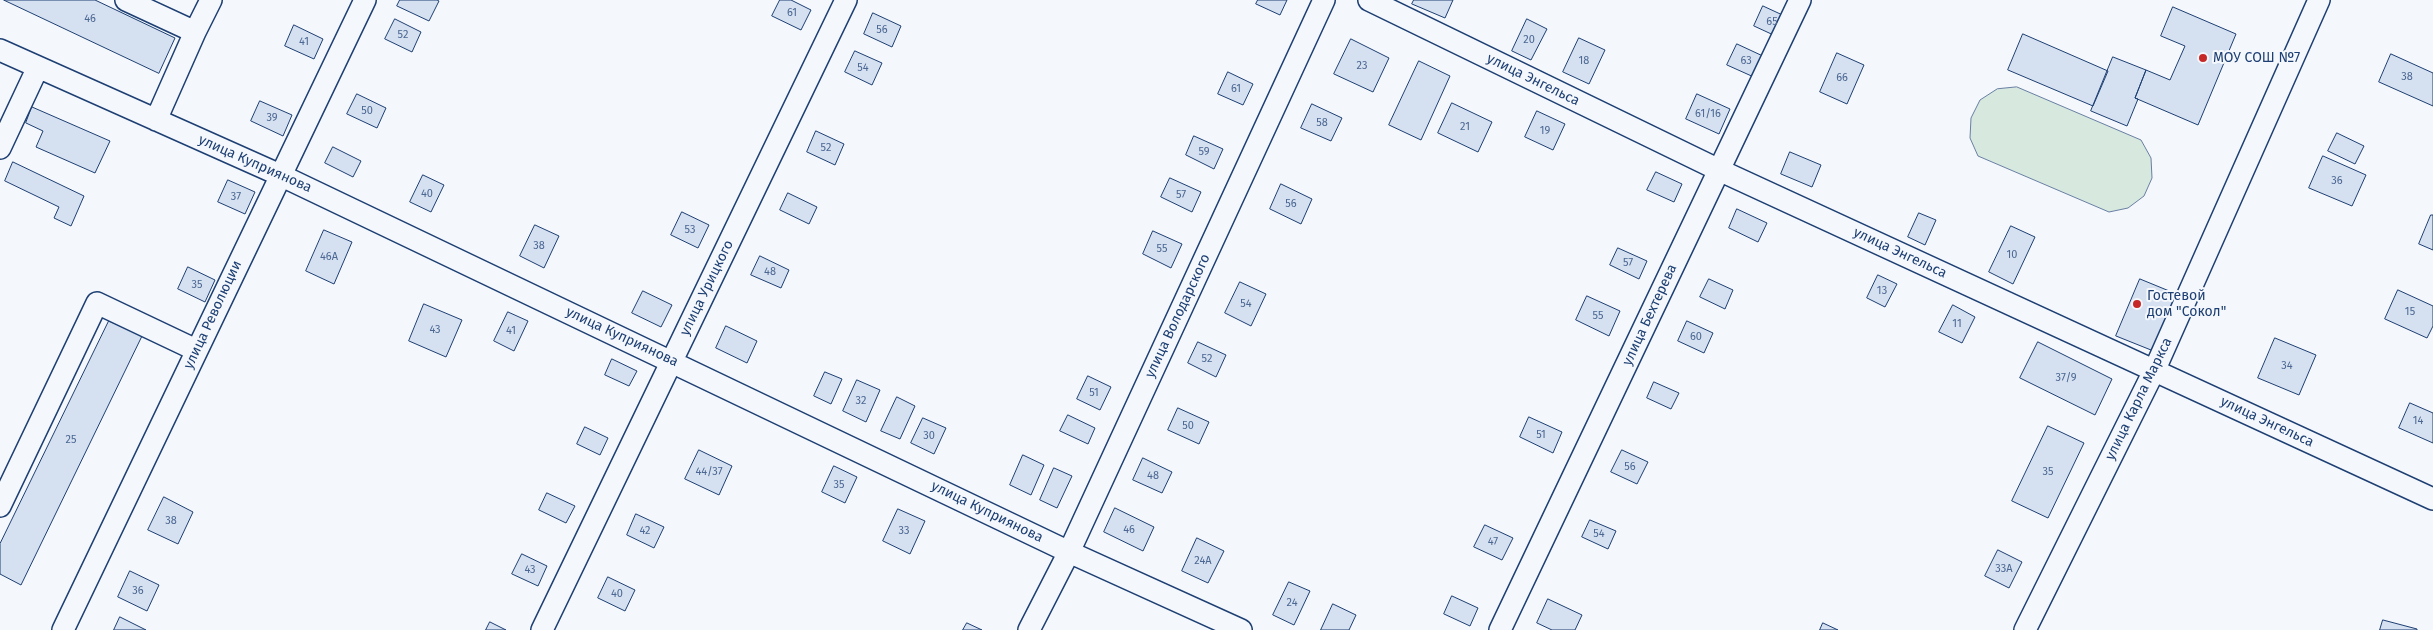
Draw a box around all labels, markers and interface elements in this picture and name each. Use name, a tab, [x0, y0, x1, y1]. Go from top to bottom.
house number: 61	[787, 6, 797, 20]
house number: 46	[84, 12, 96, 26]
house number: 65	[1766, 15, 1778, 29]
house number: 56	[876, 23, 888, 37]
house number: 52	[398, 28, 408, 42]
house number: 20	[1523, 33, 1535, 47]
house number: 41	[299, 35, 309, 49]
street label: улица Энгельса	[1484, 50, 1582, 110]
place label: МОУ СОШ №7	[2213, 50, 2300, 66]
marker: МОУ СОШ №7	[2197, 52, 2209, 64]
house number: 18	[1579, 54, 1589, 68]
house number: 63	[1740, 54, 1752, 68]
house number: 23	[1357, 59, 1367, 73]
house number: 54	[857, 61, 869, 75]
house number: 38	[2401, 70, 2413, 84]
house number: 66	[1836, 71, 1848, 85]
house number: 61	[1231, 82, 1241, 96]
house number: 50	[361, 104, 373, 118]
house number: 61/16	[1695, 107, 1721, 121]
house number: 39	[266, 111, 278, 125]
house number: 58	[1316, 116, 1328, 130]
house number: 21	[1460, 120, 1470, 134]
house number: 19	[1540, 124, 1550, 138]
street label: улица Куприянова	[196, 131, 314, 197]
house number: 52	[821, 141, 831, 155]
house number: 59	[1198, 145, 1210, 159]
house number: 36	[2331, 174, 2343, 188]
house number: 40	[421, 187, 433, 201]
house number: 57	[1176, 188, 1186, 202]
house number: 37	[231, 190, 241, 204]
house number: 56	[1285, 197, 1297, 211]
house number: 53	[685, 223, 695, 237]
street label: улица Энгельса	[1851, 224, 1949, 282]
street label: улица Урицкого	[677, 237, 737, 339]
house number: 38	[533, 239, 545, 253]
house number: 55	[1157, 242, 1167, 256]
house number: 10	[2007, 248, 2017, 262]
house number: 46А	[320, 250, 338, 264]
street label: улица Володарского	[1142, 251, 1214, 381]
house number: 57	[1623, 256, 1633, 270]
street label: улица Революции	[180, 258, 246, 372]
street label: улица Бехтерева	[1619, 262, 1681, 368]
house number: 48	[764, 265, 776, 279]
house number: 35	[192, 278, 202, 292]
house number: 13	[1877, 284, 1887, 298]
place label: Гостевой дом "Сокол"	[2147, 288, 2226, 321]
house number: 54	[1240, 297, 1252, 311]
marker: Гостевой дом "Сокол"	[2131, 298, 2143, 310]
street label: улица Куприянова	[563, 304, 681, 370]
house number: 15	[2405, 305, 2415, 319]
house number: 55	[1593, 309, 1603, 323]
house number: 11	[1952, 317, 1962, 331]
house number: 43	[429, 323, 441, 337]
house number: 41	[506, 324, 516, 338]
house number: 60	[1690, 330, 1702, 344]
street label: улица Карла Маркса	[2102, 335, 2176, 463]
house number: 52	[1202, 352, 1212, 366]
house number: 34	[2281, 359, 2293, 373]
house number: 37/9	[2056, 371, 2076, 385]
house number: 51	[1089, 386, 1099, 400]
street label: улица Энгельса	[2218, 393, 2316, 451]
house number: 32	[856, 394, 866, 408]
house number: 14	[2413, 414, 2423, 428]
house number: 50	[1182, 419, 1194, 433]
house number: 51	[1536, 428, 1546, 442]
house number: 30	[923, 429, 935, 443]
house number: 25	[66, 433, 76, 447]
house number: 56	[1624, 460, 1636, 474]
house number: 44/37	[695, 465, 723, 479]
house number: 35	[2043, 465, 2053, 479]
house number: 48	[1147, 469, 1159, 483]
house number: 35	[834, 478, 844, 492]
street label: улица Куприянова	[928, 478, 1046, 546]
house number: 38	[165, 514, 177, 528]
house number: 46	[1123, 523, 1135, 537]
house number: 42	[639, 524, 651, 538]
house number: 33	[899, 524, 909, 538]
house number: 54	[1593, 527, 1605, 541]
house number: 47	[1488, 535, 1498, 549]
house number: 24А	[1194, 554, 1212, 568]
house number: 33А	[1995, 562, 2013, 576]
house number: 43	[524, 563, 536, 577]
house number: 36	[132, 584, 144, 598]
house number: 40	[611, 587, 623, 601]
house number: 24	[1287, 596, 1297, 610]

